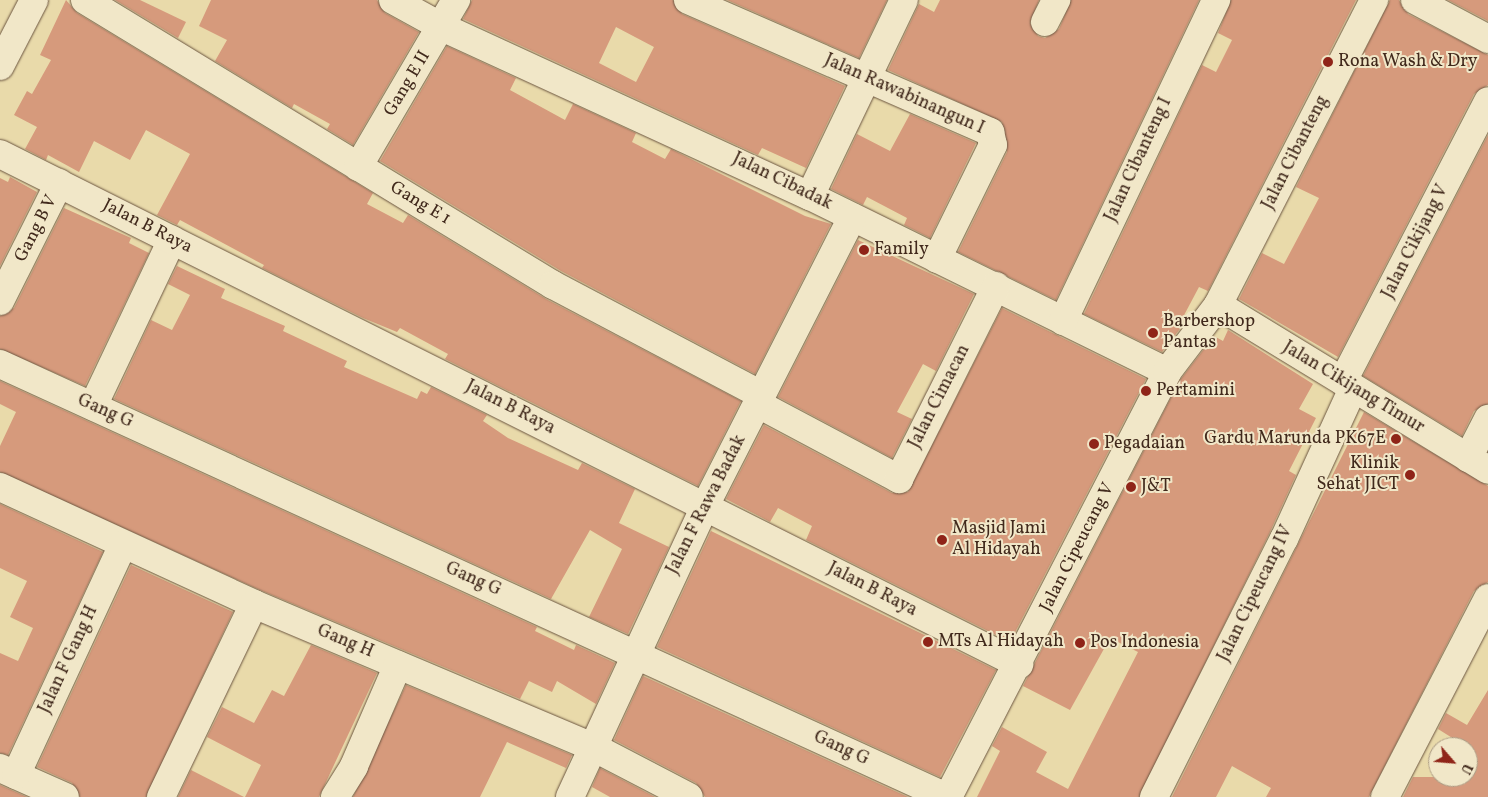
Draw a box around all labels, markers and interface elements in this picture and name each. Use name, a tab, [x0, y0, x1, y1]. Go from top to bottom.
street label: Gang E II	[380, 47, 436, 121]
street label: Jalan Rawabinangun I	[821, 50, 987, 140]
place label: Rona Wash & Dry	[1338, 51, 1478, 73]
marker: Rona Wash & Dry	[1322, 56, 1334, 68]
street label: Jalan Cibanteng	[1258, 92, 1334, 214]
street label: Jalan Cibanteng I	[1101, 94, 1177, 226]
street label: Jalan Cibadak	[729, 149, 835, 215]
street label: Gang E 1	[386, 177, 454, 231]
street label: Jalan Cikijang V	[1378, 181, 1454, 303]
street label: Gang B V	[11, 192, 63, 266]
street label: Jalan B Raya	[99, 195, 195, 259]
place label: Family	[874, 239, 929, 261]
marker: Family	[858, 244, 870, 256]
place label: Barbershop Pantas	[1163, 312, 1255, 354]
marker: Barbershop Pantas	[1147, 327, 1159, 339]
street label: Jalan Cikijang Timur	[1278, 337, 1428, 439]
street label: Jalan Cimacan	[905, 342, 975, 452]
street label: Jalan B Raya	[462, 376, 558, 440]
place label: Pertamini	[1156, 380, 1235, 402]
marker: Pertamini	[1140, 385, 1152, 397]
street label: Gang G	[74, 390, 136, 434]
place label: Gardu Marunda PK67E	[1204, 428, 1386, 450]
street label: Jalan F Rawa Badak	[663, 432, 751, 578]
place label: Pegadaian	[1104, 433, 1185, 455]
marker: Gardu Marunda PK67E	[1390, 433, 1402, 445]
marker: Pegadaian	[1088, 438, 1100, 450]
place label: Klinik Sehat JICT	[1317, 454, 1399, 496]
marker: Klinik Sehat JICT	[1403, 468, 1417, 482]
place label: J&T	[1141, 476, 1171, 498]
street label: Jalan Cipeucang V	[1036, 480, 1120, 616]
marker: J&T	[1125, 481, 1137, 493]
place label: Masjid Jami Al Hidayah	[952, 519, 1046, 562]
street label: Jalan Cipeucang IV	[1214, 522, 1298, 666]
marker: Masjid Jami Al Hidayah	[936, 534, 948, 546]
street label: Gang G	[442, 558, 504, 602]
street label: Jalan B Raya	[824, 558, 920, 622]
street label: Jalan F Gang H	[35, 603, 103, 717]
street label: Gang H	[314, 620, 376, 664]
place label: MTs Al Hidayah	[938, 631, 1064, 653]
place label: Pos Indonesia	[1090, 632, 1199, 654]
marker: MTs Al Hidayah	[922, 636, 934, 648]
marker: Pos Indonesia	[1074, 637, 1086, 649]
street label: Gang G	[810, 727, 872, 771]
north arrow	[1428, 737, 1478, 787]
text: U	[1455, 760, 1477, 777]

